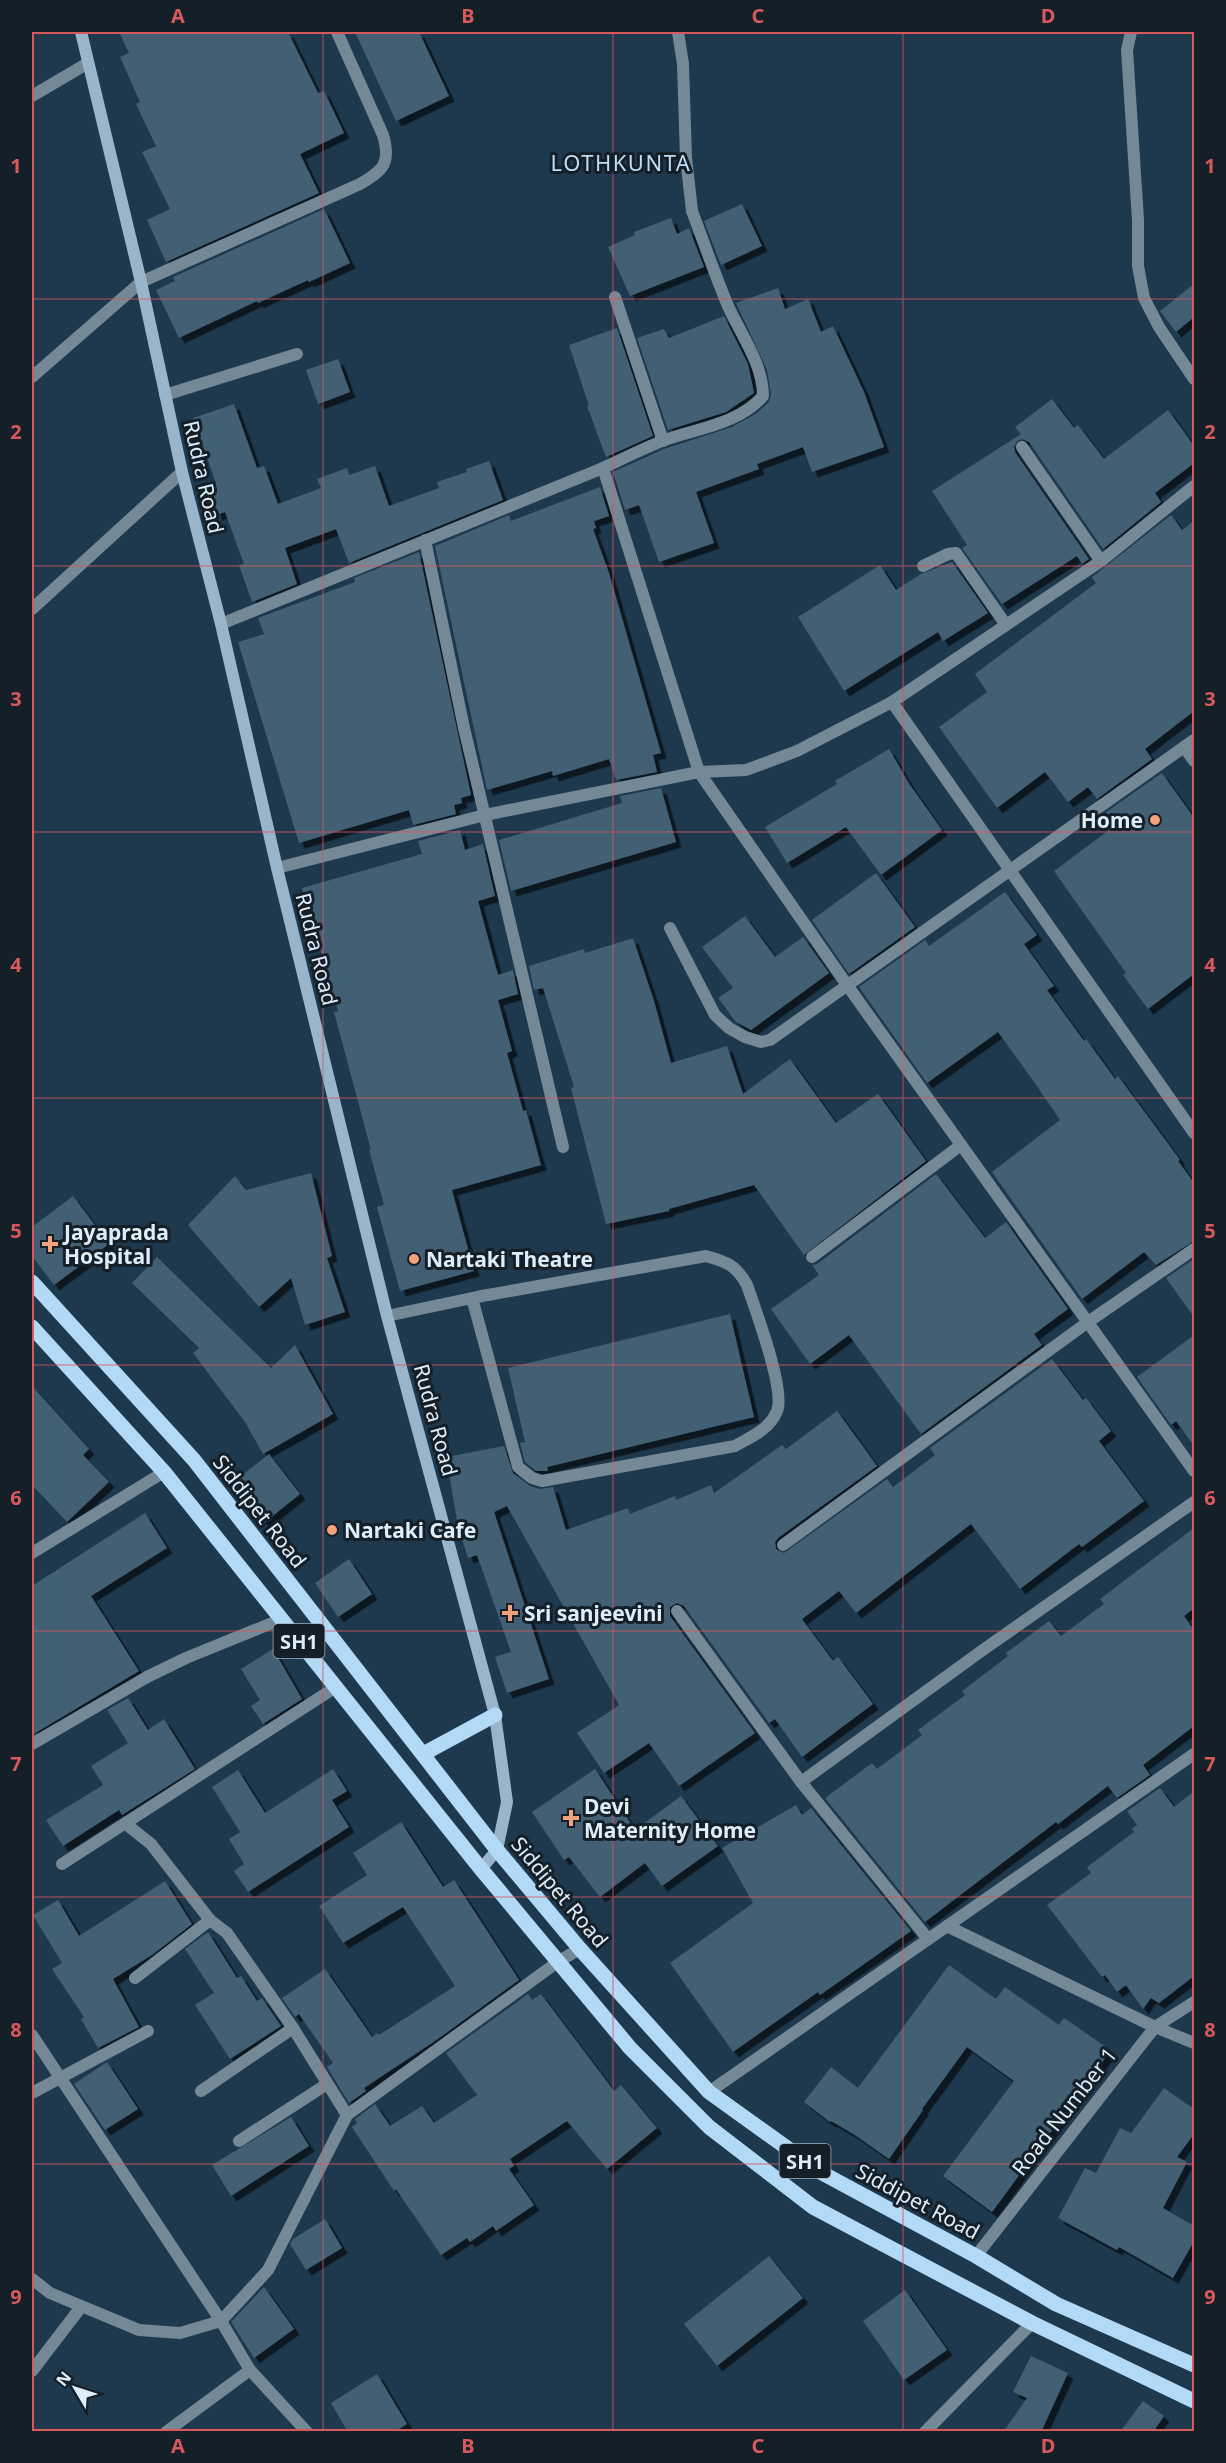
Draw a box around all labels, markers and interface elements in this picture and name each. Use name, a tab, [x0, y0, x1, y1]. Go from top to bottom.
text: A	[171, 2, 185, 29]
text: B	[461, 2, 475, 29]
text: C	[752, 2, 765, 29]
text: D	[1041, 2, 1055, 29]
district label: LOTHKUNTA	[551, 147, 691, 177]
text: 1	[10, 152, 22, 179]
text: 1	[1204, 152, 1216, 179]
text: 2	[10, 418, 22, 445]
street label: Rudra Road	[177, 418, 231, 536]
text: 2	[1204, 418, 1216, 445]
text: 3	[10, 685, 22, 712]
text: 3	[1204, 685, 1216, 712]
place label: Home	[1081, 806, 1143, 834]
marker: Home	[1148, 813, 1162, 827]
street label: Rudra Road	[290, 890, 344, 1008]
text: 4	[10, 951, 22, 978]
text: 4	[1204, 951, 1216, 978]
text: 5	[10, 1217, 22, 1244]
text: 5	[1204, 1217, 1216, 1244]
place label: Jayaprada Hospital	[62, 1218, 169, 1270]
marker: Jayaprada Hospital	[41, 1235, 59, 1253]
place label: Nartaki Theatre	[426, 1245, 593, 1273]
marker: Nartaki Theatre	[407, 1252, 421, 1266]
street label: Rudra Road	[408, 1361, 464, 1479]
street label: Siddipet Road	[207, 1449, 313, 1573]
text: 6	[10, 1484, 22, 1511]
text: 6	[1204, 1484, 1216, 1511]
place label: Nartaki Cafe	[344, 1516, 476, 1544]
marker: Nartaki Cafe	[325, 1523, 339, 1537]
place label: Sri sanjeevini	[524, 1599, 663, 1627]
marker: Sri sanjeevini	[501, 1604, 519, 1622]
road number: SH1	[274, 1624, 324, 1658]
text: 7	[10, 1750, 22, 1777]
text: 7	[1204, 1750, 1216, 1777]
place label: Devi Maternity Home	[584, 1792, 756, 1844]
marker: Devi Maternity Home	[562, 1809, 580, 1827]
street label: Siddipet Road	[505, 1831, 615, 1953]
text: 8	[10, 2016, 22, 2043]
text: 8	[1204, 2016, 1216, 2043]
street label: Road Number 1	[1005, 2041, 1123, 2181]
road number: SH1	[780, 2144, 830, 2178]
street label: Siddipet Road	[851, 2157, 985, 2245]
text: 9	[10, 2283, 22, 2310]
text: 9	[1204, 2283, 1216, 2310]
north arrow	[45, 2358, 105, 2418]
text: N	[51, 2367, 76, 2391]
text: A	[171, 2432, 185, 2459]
text: B	[461, 2432, 475, 2459]
text: C	[752, 2432, 765, 2459]
text: D	[1041, 2432, 1055, 2459]

